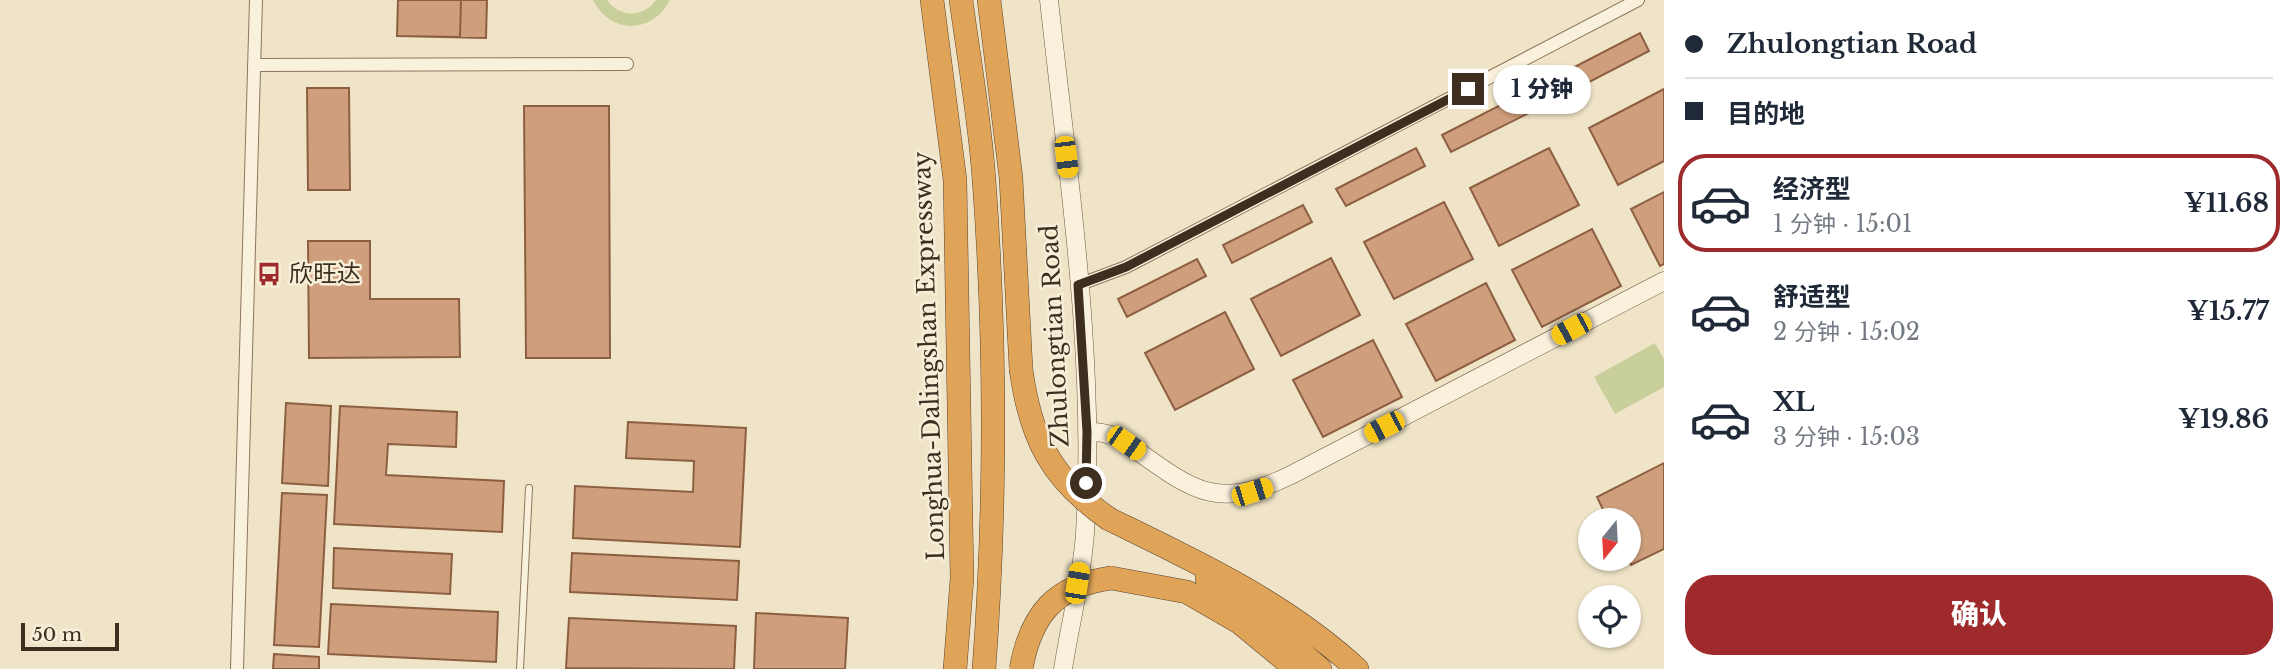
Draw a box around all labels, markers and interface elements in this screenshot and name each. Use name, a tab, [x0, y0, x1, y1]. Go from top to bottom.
text: Zhulongtian Road	[1727, 28, 1977, 60]
callout: 1 分钟	[1492, 64, 1590, 114]
route end	[1452, 73, 1484, 105]
text: 1 分钟	[1511, 75, 1573, 103]
text: 目的地	[1727, 98, 1805, 130]
car	[1054, 135, 1079, 179]
street label: Longhua-Dalingshan Expressway	[907, 150, 950, 561]
icon: car	[1689, 172, 1752, 235]
text: 经济型	[1773, 173, 1851, 205]
text: ¥11.68	[2184, 187, 2269, 219]
text: 1 分钟 · 15:01	[1773, 210, 1912, 238]
street label: Zhulongtian Road	[1034, 224, 1075, 448]
place label: 欣旺达	[289, 259, 361, 288]
bus stop icon: 欣旺达	[255, 260, 283, 288]
icon: car	[1689, 280, 1752, 343]
text: 舒适型	[1773, 281, 1851, 313]
text: ¥15.77	[2187, 295, 2269, 327]
car	[1548, 310, 1595, 348]
text: 2 分钟 · 15:02	[1773, 318, 1920, 346]
text: XL	[1773, 386, 1815, 418]
icon: car	[1689, 388, 1752, 451]
text: ¥19.86	[2178, 403, 2269, 435]
car	[1361, 408, 1408, 446]
car	[1103, 422, 1150, 464]
text: 3 分钟 · 15:03	[1773, 423, 1920, 451]
route start	[1070, 467, 1102, 499]
car	[1229, 476, 1276, 508]
north arrow	[1578, 508, 1642, 570]
map controls	[1578, 508, 1641, 648]
car	[1064, 561, 1091, 605]
button: 确认	[1685, 575, 2273, 655]
button: locate	[1578, 585, 1641, 648]
scale bar	[21, 620, 119, 652]
text: 50 m	[32, 623, 82, 646]

